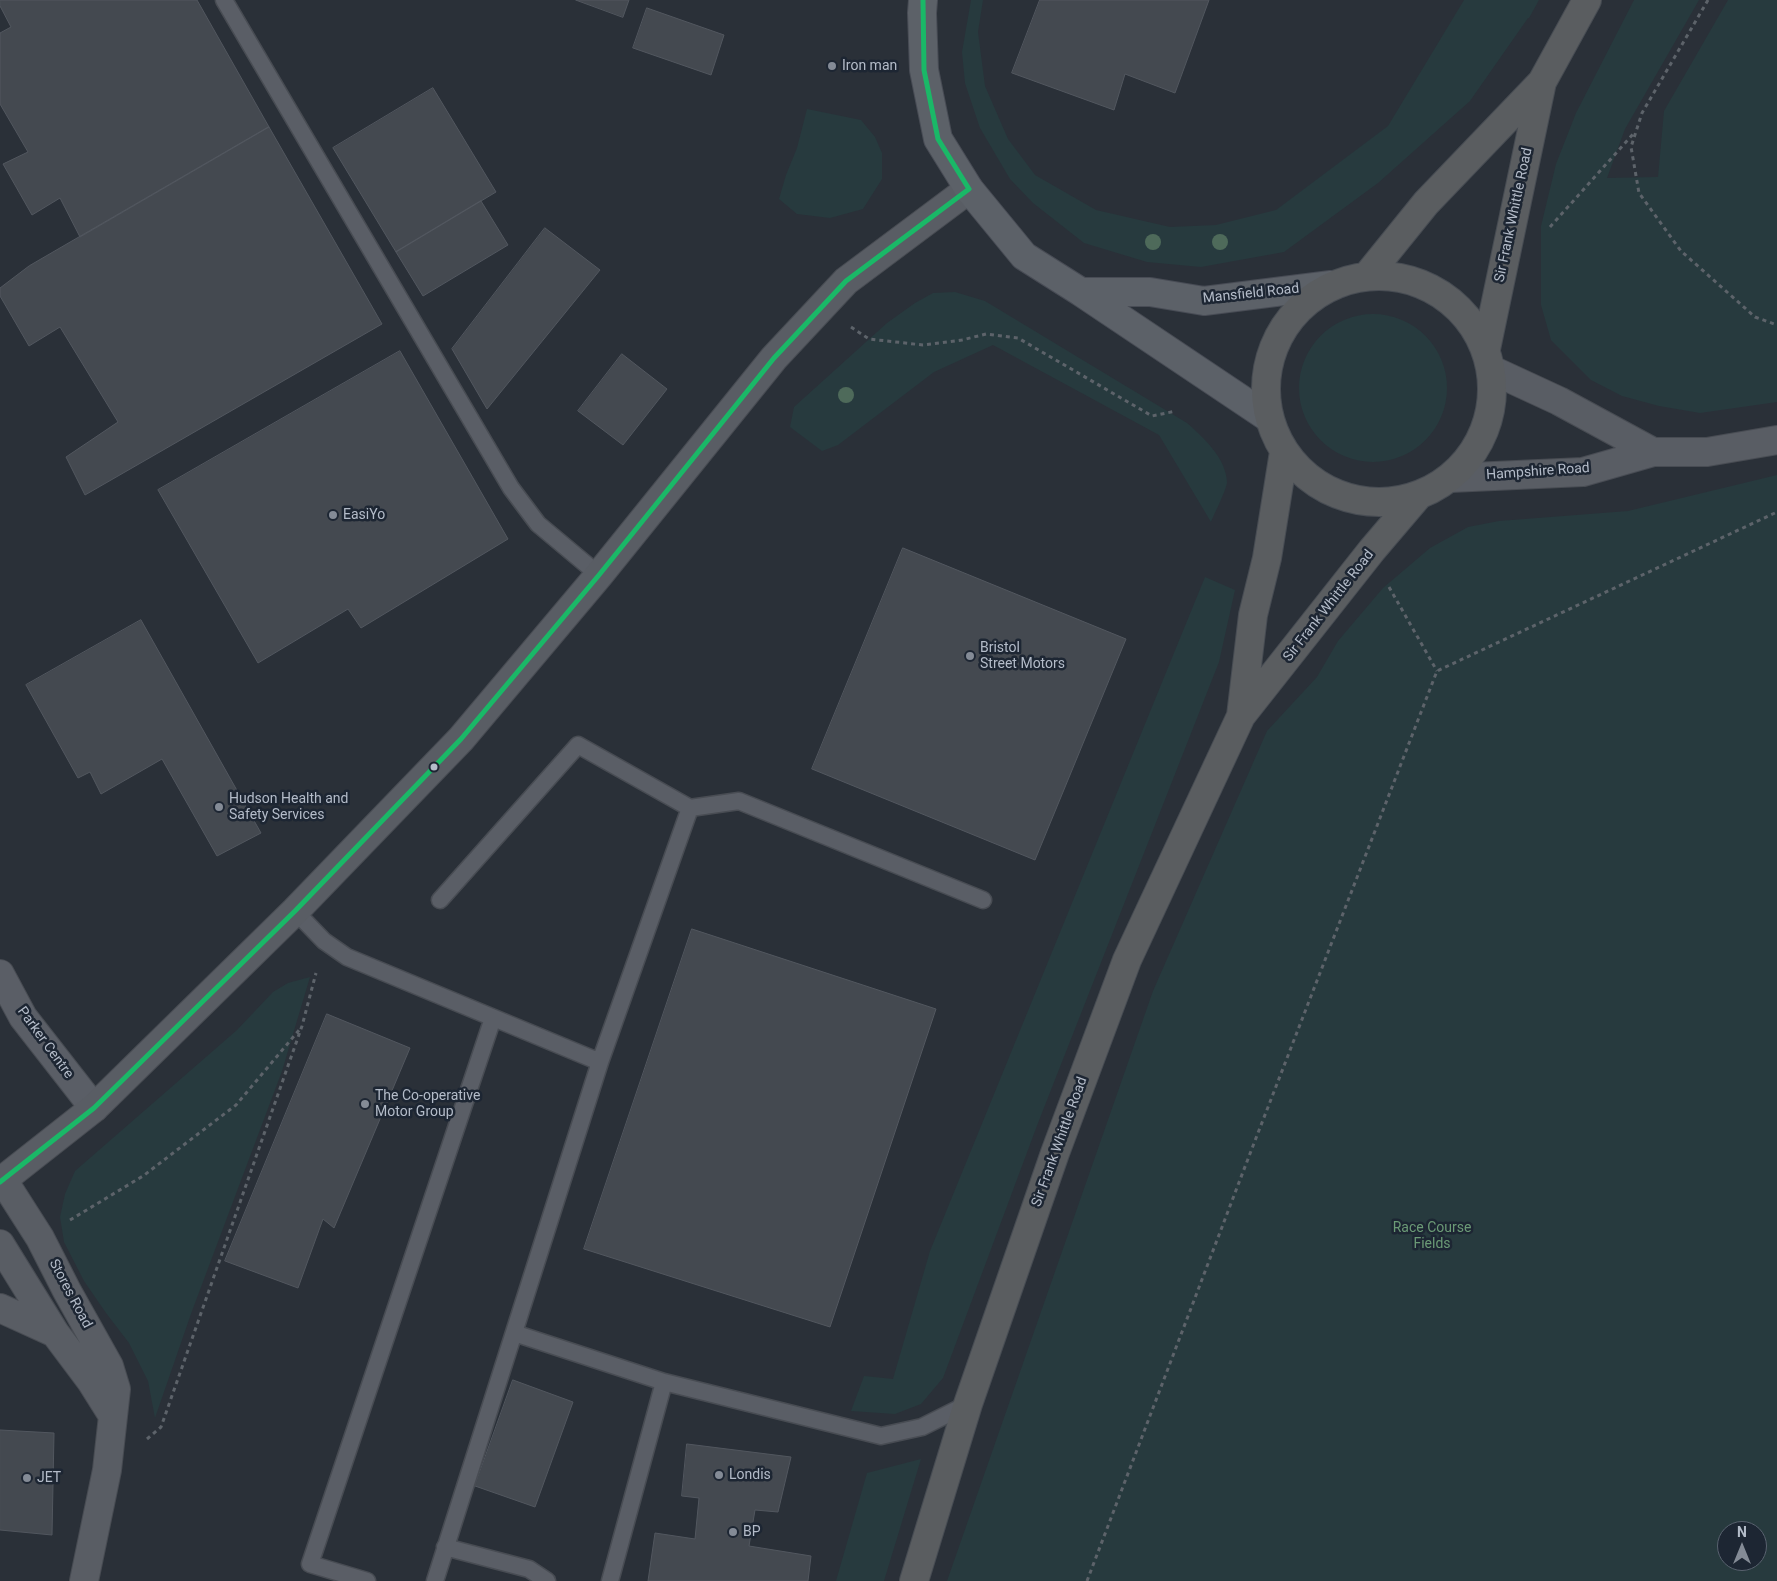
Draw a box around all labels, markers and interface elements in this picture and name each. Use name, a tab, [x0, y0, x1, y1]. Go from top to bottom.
place label: Iron man	[842, 58, 897, 74]
marker: Iron man	[826, 60, 838, 72]
street label: Sir Frank Whittle Road	[1492, 146, 1536, 284]
street label: Mansfield Road	[1202, 281, 1300, 307]
street label: Hampshire Road	[1486, 460, 1590, 484]
place label: EasiYo	[343, 507, 385, 523]
marker: EasiYo	[327, 509, 339, 521]
street label: Sir Frank Whittle Road	[1280, 547, 1378, 665]
place label: Bristol Street Motors	[980, 640, 1065, 672]
marker: Bristol Street Motors	[964, 650, 976, 662]
unlabelled marker	[429, 762, 439, 772]
place label: Hudson Health and Safety Services	[229, 791, 348, 824]
marker: Hudson Health and Safety Services	[213, 801, 225, 813]
street label: Parker Centre	[13, 1004, 77, 1082]
street label: Sir Frank Whittle Road	[1029, 1075, 1091, 1209]
place label: The Co-operative Motor Group	[375, 1088, 480, 1120]
marker: The Co-operative Motor Group	[359, 1098, 371, 1110]
park label: Race Course Fields	[1393, 1220, 1471, 1252]
street label: Stores Road	[45, 1257, 95, 1331]
place label: Londis	[729, 1467, 771, 1483]
marker: Londis	[713, 1469, 725, 1481]
place label: JET	[37, 1470, 61, 1486]
marker: JET	[21, 1472, 33, 1484]
north arrow	[1717, 1521, 1767, 1571]
place label: BP	[743, 1524, 761, 1540]
text: N	[1737, 1524, 1747, 1540]
marker: BP	[727, 1526, 739, 1538]

